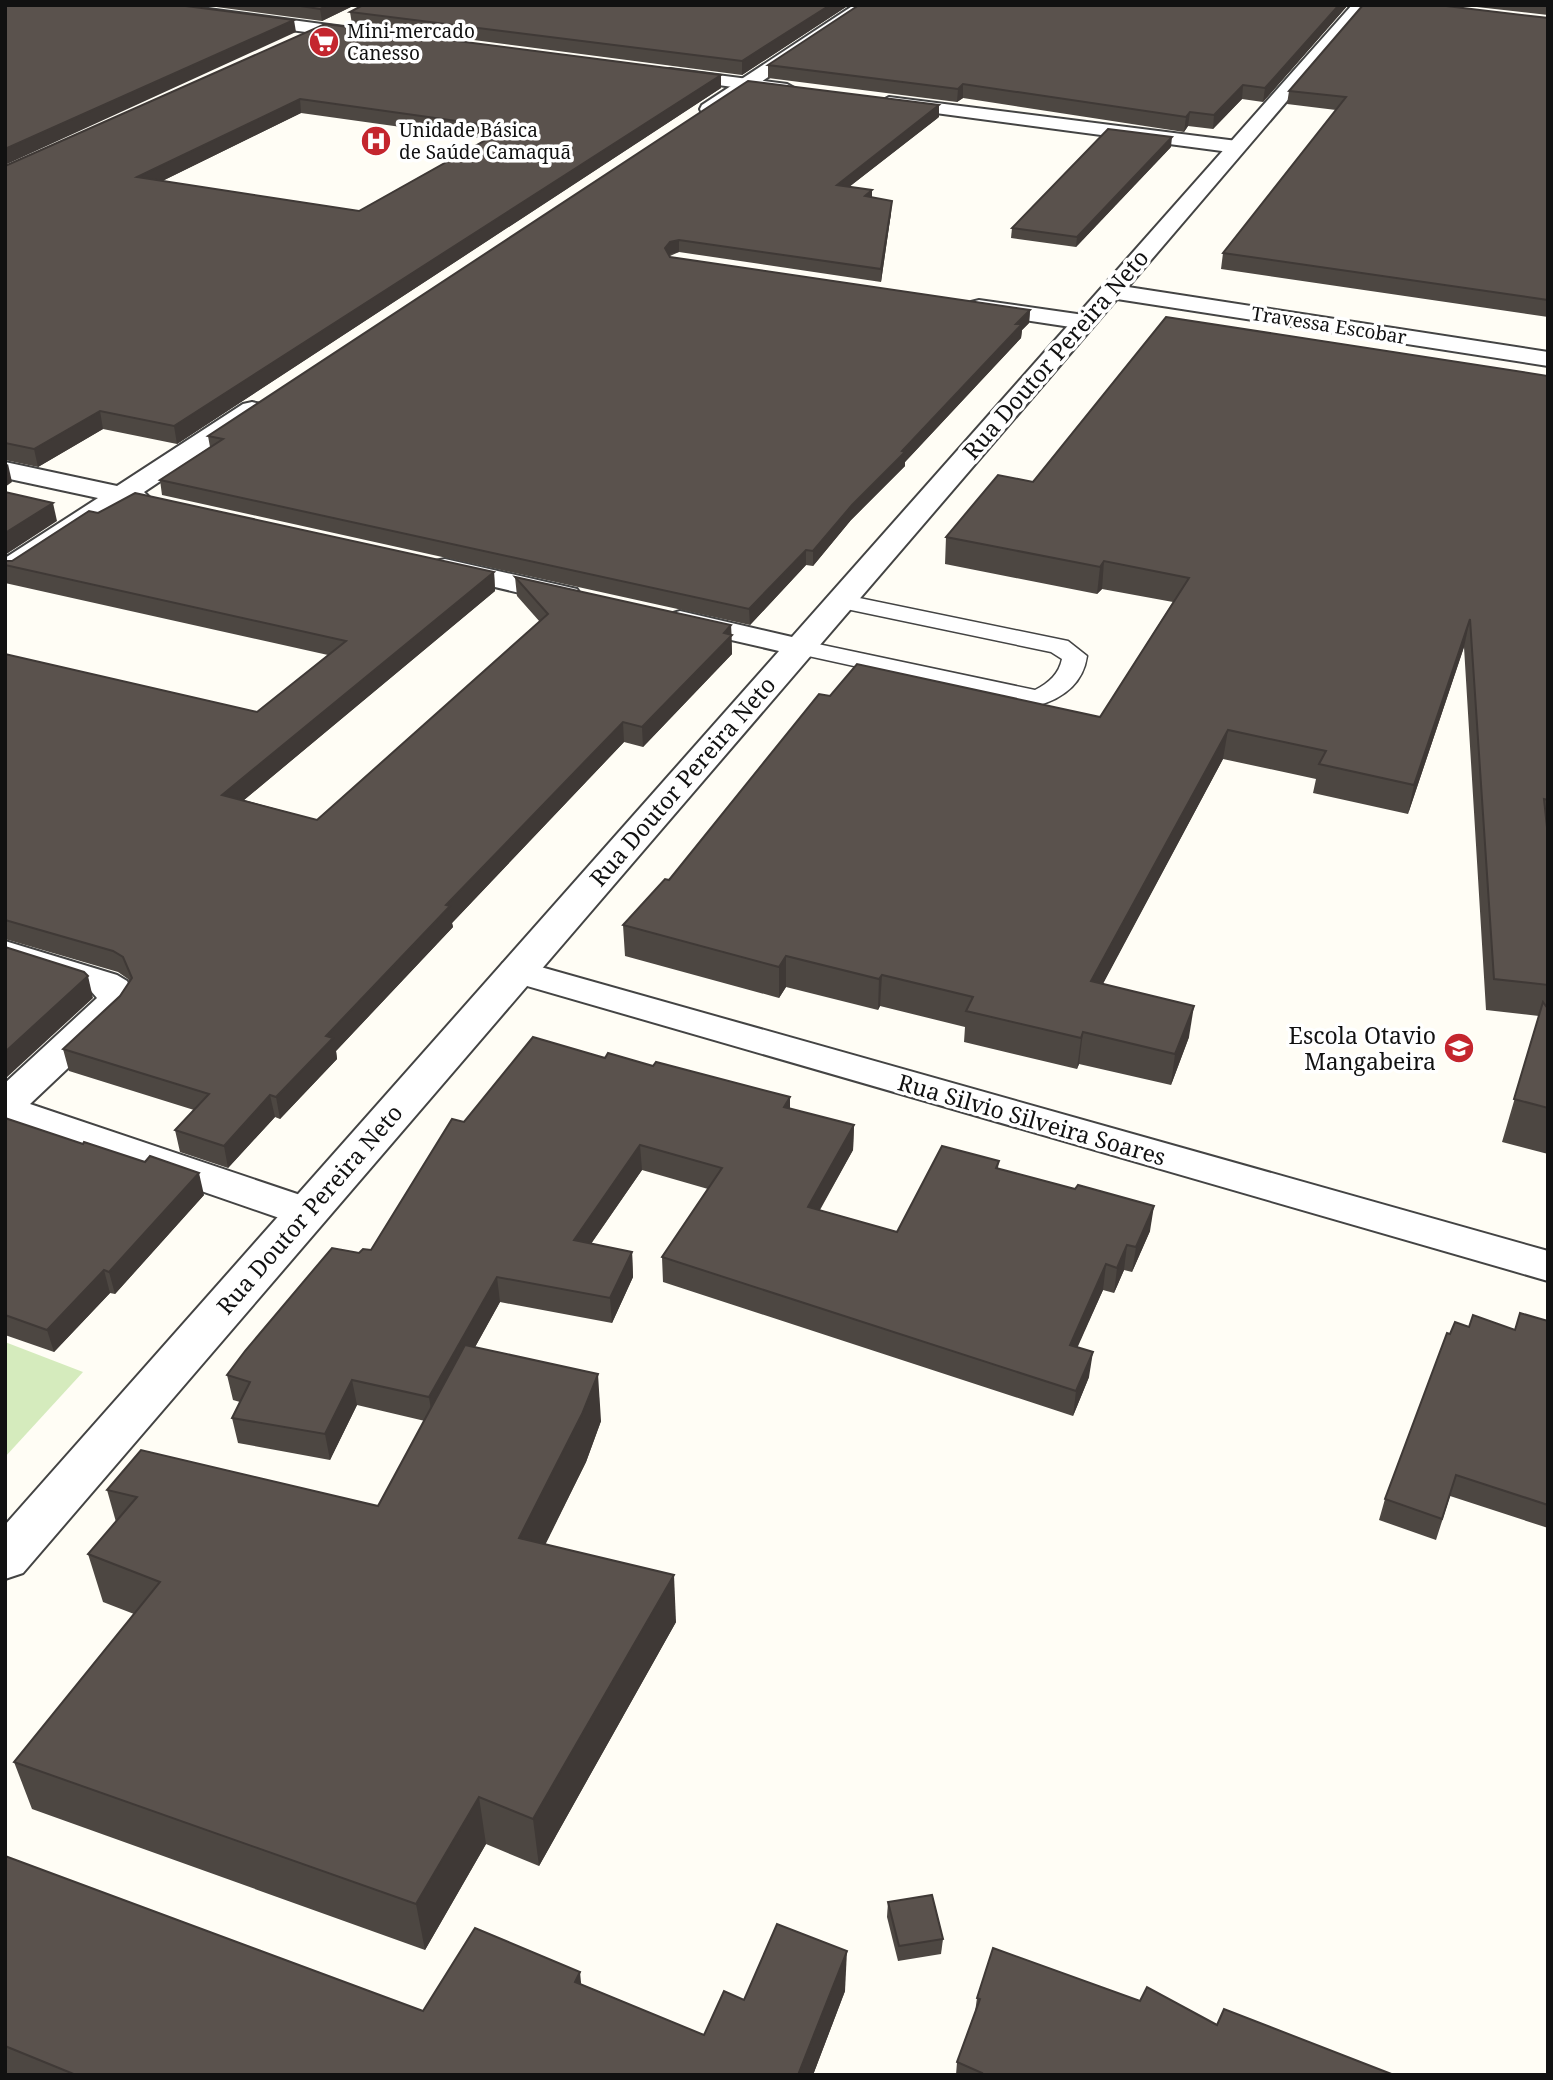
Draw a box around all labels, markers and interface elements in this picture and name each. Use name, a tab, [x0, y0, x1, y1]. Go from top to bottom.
place label: Mini-mercado Canesso	[347, 18, 475, 66]
supermarket icon: Mini-mercado Canesso	[307, 25, 341, 59]
place label: Unidade Básica de Saúde Camaquã	[399, 117, 571, 165]
hospital icon: Unidade Básica de Saúde Camaquã	[359, 124, 393, 158]
street label: Rua Doutor Pereira Neto	[955, 242, 1155, 466]
street label: Travessa Escobar	[1249, 300, 1409, 350]
street label: Rua Doutor Pereira Neto	[582, 669, 782, 893]
place label: Escola Otavio Mangabeira	[1289, 1019, 1436, 1077]
school or university icon: Escola Otavio Mangabeira	[1442, 1031, 1476, 1065]
street label: Rua Silvio Silveira Soares	[894, 1065, 1170, 1173]
street label: Rua Doutor Pereira Neto	[209, 1097, 409, 1321]

